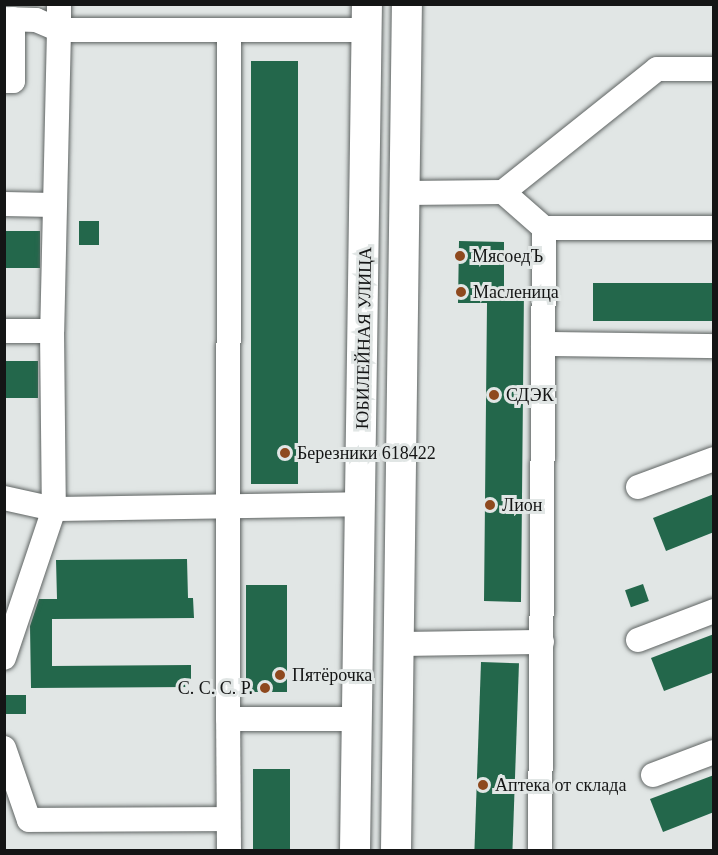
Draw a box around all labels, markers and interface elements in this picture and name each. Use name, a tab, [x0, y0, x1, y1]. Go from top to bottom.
place label: МясоедЪ	[472, 245, 543, 267]
street label: ЮБИЛЕЙНАЯ УЛИЦА	[352, 247, 376, 429]
marker: МясоедЪ	[453, 249, 467, 263]
place label: Масленица	[473, 281, 559, 303]
marker: Масленица	[454, 285, 468, 299]
place label: СДЭК	[506, 384, 554, 406]
marker: СДЭК	[487, 388, 501, 402]
place label: Березники 618422	[297, 442, 436, 464]
marker: Березники 618422	[278, 446, 292, 460]
place label: Лион	[502, 494, 542, 516]
marker: Лион	[483, 498, 497, 512]
place label: Пятёрочка	[292, 664, 372, 686]
marker: Пятёрочка	[273, 668, 287, 682]
place label: С. С. С. Р.	[178, 677, 253, 699]
marker: С. С. С. Р.	[258, 681, 272, 695]
place label: Аптека от склада	[495, 774, 626, 796]
marker: Аптека от склада	[476, 778, 490, 792]

